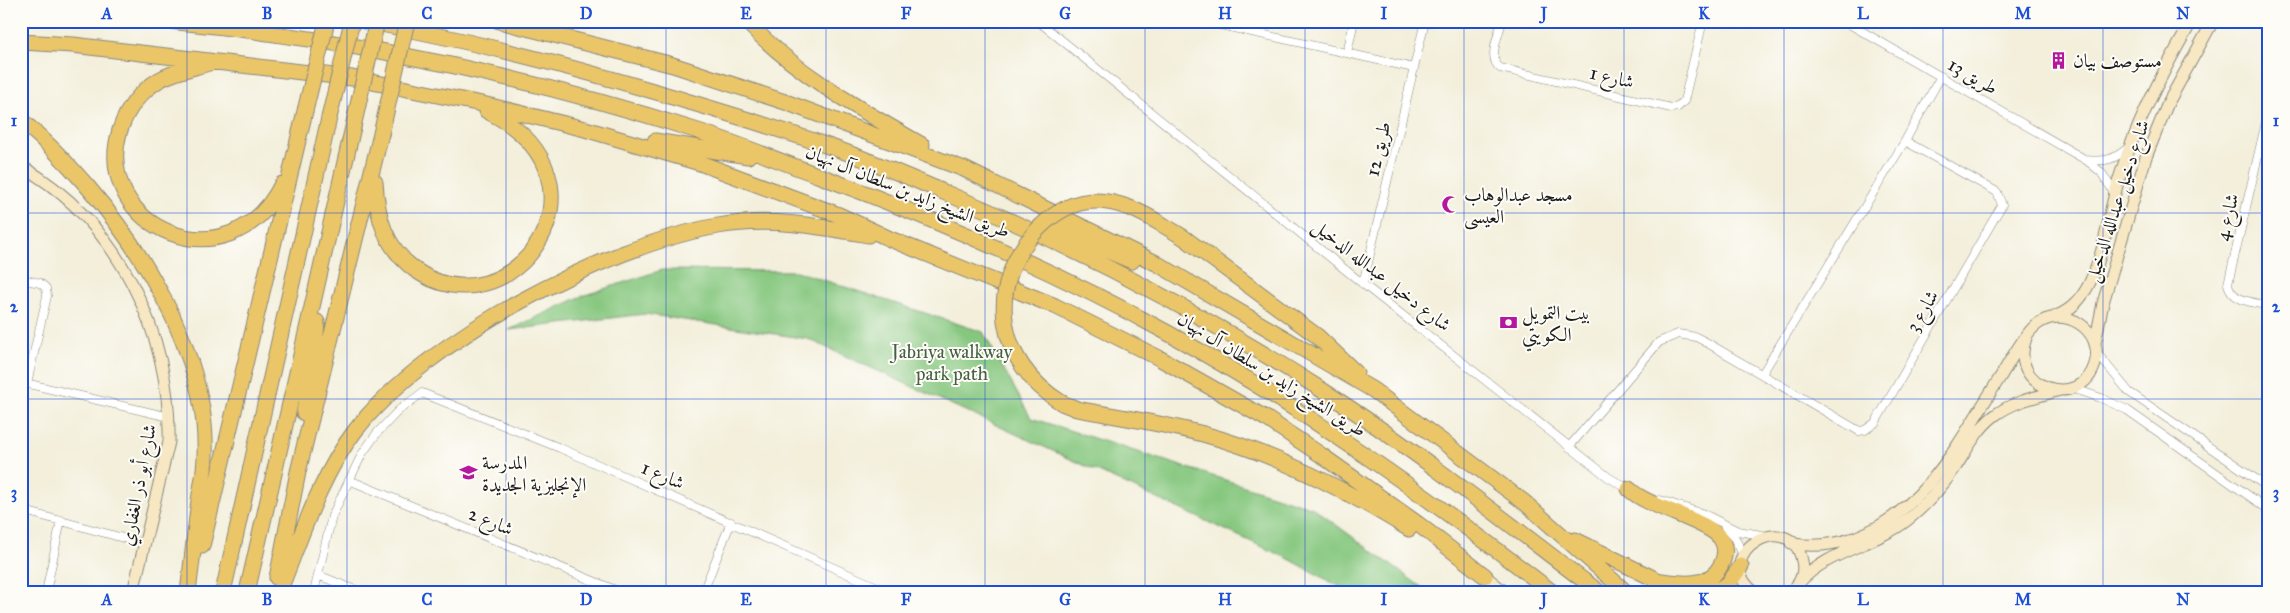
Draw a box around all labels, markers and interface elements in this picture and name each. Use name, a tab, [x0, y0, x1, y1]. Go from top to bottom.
text: A	[101, 4, 113, 23]
text: B	[262, 4, 272, 23]
text: C	[422, 4, 433, 23]
text: D	[580, 4, 593, 23]
text: E	[740, 4, 752, 23]
text: F	[901, 4, 912, 23]
text: G	[1059, 4, 1071, 23]
text: H	[1218, 4, 1232, 23]
text: I	[1381, 4, 1388, 23]
text: J	[1539, 4, 1548, 24]
text: K	[1698, 4, 1710, 23]
text: L	[1857, 4, 1869, 23]
text: M	[2015, 4, 2032, 23]
text: N	[2176, 4, 2190, 23]
place label: مستوصف بيان	[2073, 49, 2162, 73]
building icon: مستوصف بيان	[2049, 50, 2069, 70]
street label: طريق 13	[1943, 53, 2002, 100]
street label: شارع 1	[1587, 61, 1636, 97]
text: 1	[11, 111, 18, 130]
text: 1	[2273, 111, 2280, 130]
street label: شارع دخيل عبدالله الدخيل	[2080, 117, 2158, 286]
street label: طريق 12	[1361, 119, 1396, 179]
street label: طريق الشيخ زايد بن سلطان آل نهيان	[800, 139, 1014, 248]
place label: مسجد عبدالوهاب العيسى	[1464, 183, 1573, 230]
street label: شارع 4	[2210, 191, 2247, 244]
mosque icon: مسجد عبدالوهاب العيسى	[1440, 195, 1460, 215]
street label: شارع دخيل عبدالله الدخيل	[1306, 214, 1456, 339]
street label: شارع 3	[1901, 286, 1947, 338]
text: 2	[10, 297, 19, 316]
text: 2	[2272, 297, 2281, 316]
place label: بيت التمويل الكويتي	[1522, 301, 1590, 352]
street label: طريق الشيخ زايد بن سلطان آل نهيان	[1170, 306, 1371, 447]
bank icon: بيت التمويل الكويتي	[1498, 313, 1518, 333]
park label: Jabriya walkway park path	[890, 340, 1014, 385]
street label: شارع أبو ذر الغفاري	[114, 422, 165, 549]
place label: المدرسة الإنجليزية الجديدة	[482, 451, 586, 499]
street label: شارع 1	[636, 456, 688, 498]
school or university icon: المدرسة الإنجليزية الجديدة	[458, 463, 478, 483]
text: 3	[11, 483, 17, 503]
text: 3	[2273, 483, 2279, 503]
street label: شارع 2	[464, 502, 517, 544]
text: A	[101, 590, 113, 609]
text: B	[262, 590, 272, 609]
text: C	[422, 590, 433, 609]
text: D	[580, 590, 593, 609]
text: E	[740, 590, 752, 609]
text: F	[901, 590, 912, 609]
text: G	[1059, 590, 1071, 609]
text: H	[1218, 590, 1232, 609]
text: I	[1381, 590, 1388, 609]
text: J	[1539, 590, 1548, 610]
text: K	[1698, 590, 1710, 609]
text: L	[1857, 590, 1869, 609]
text: M	[2015, 590, 2032, 609]
text: N	[2176, 590, 2190, 609]

